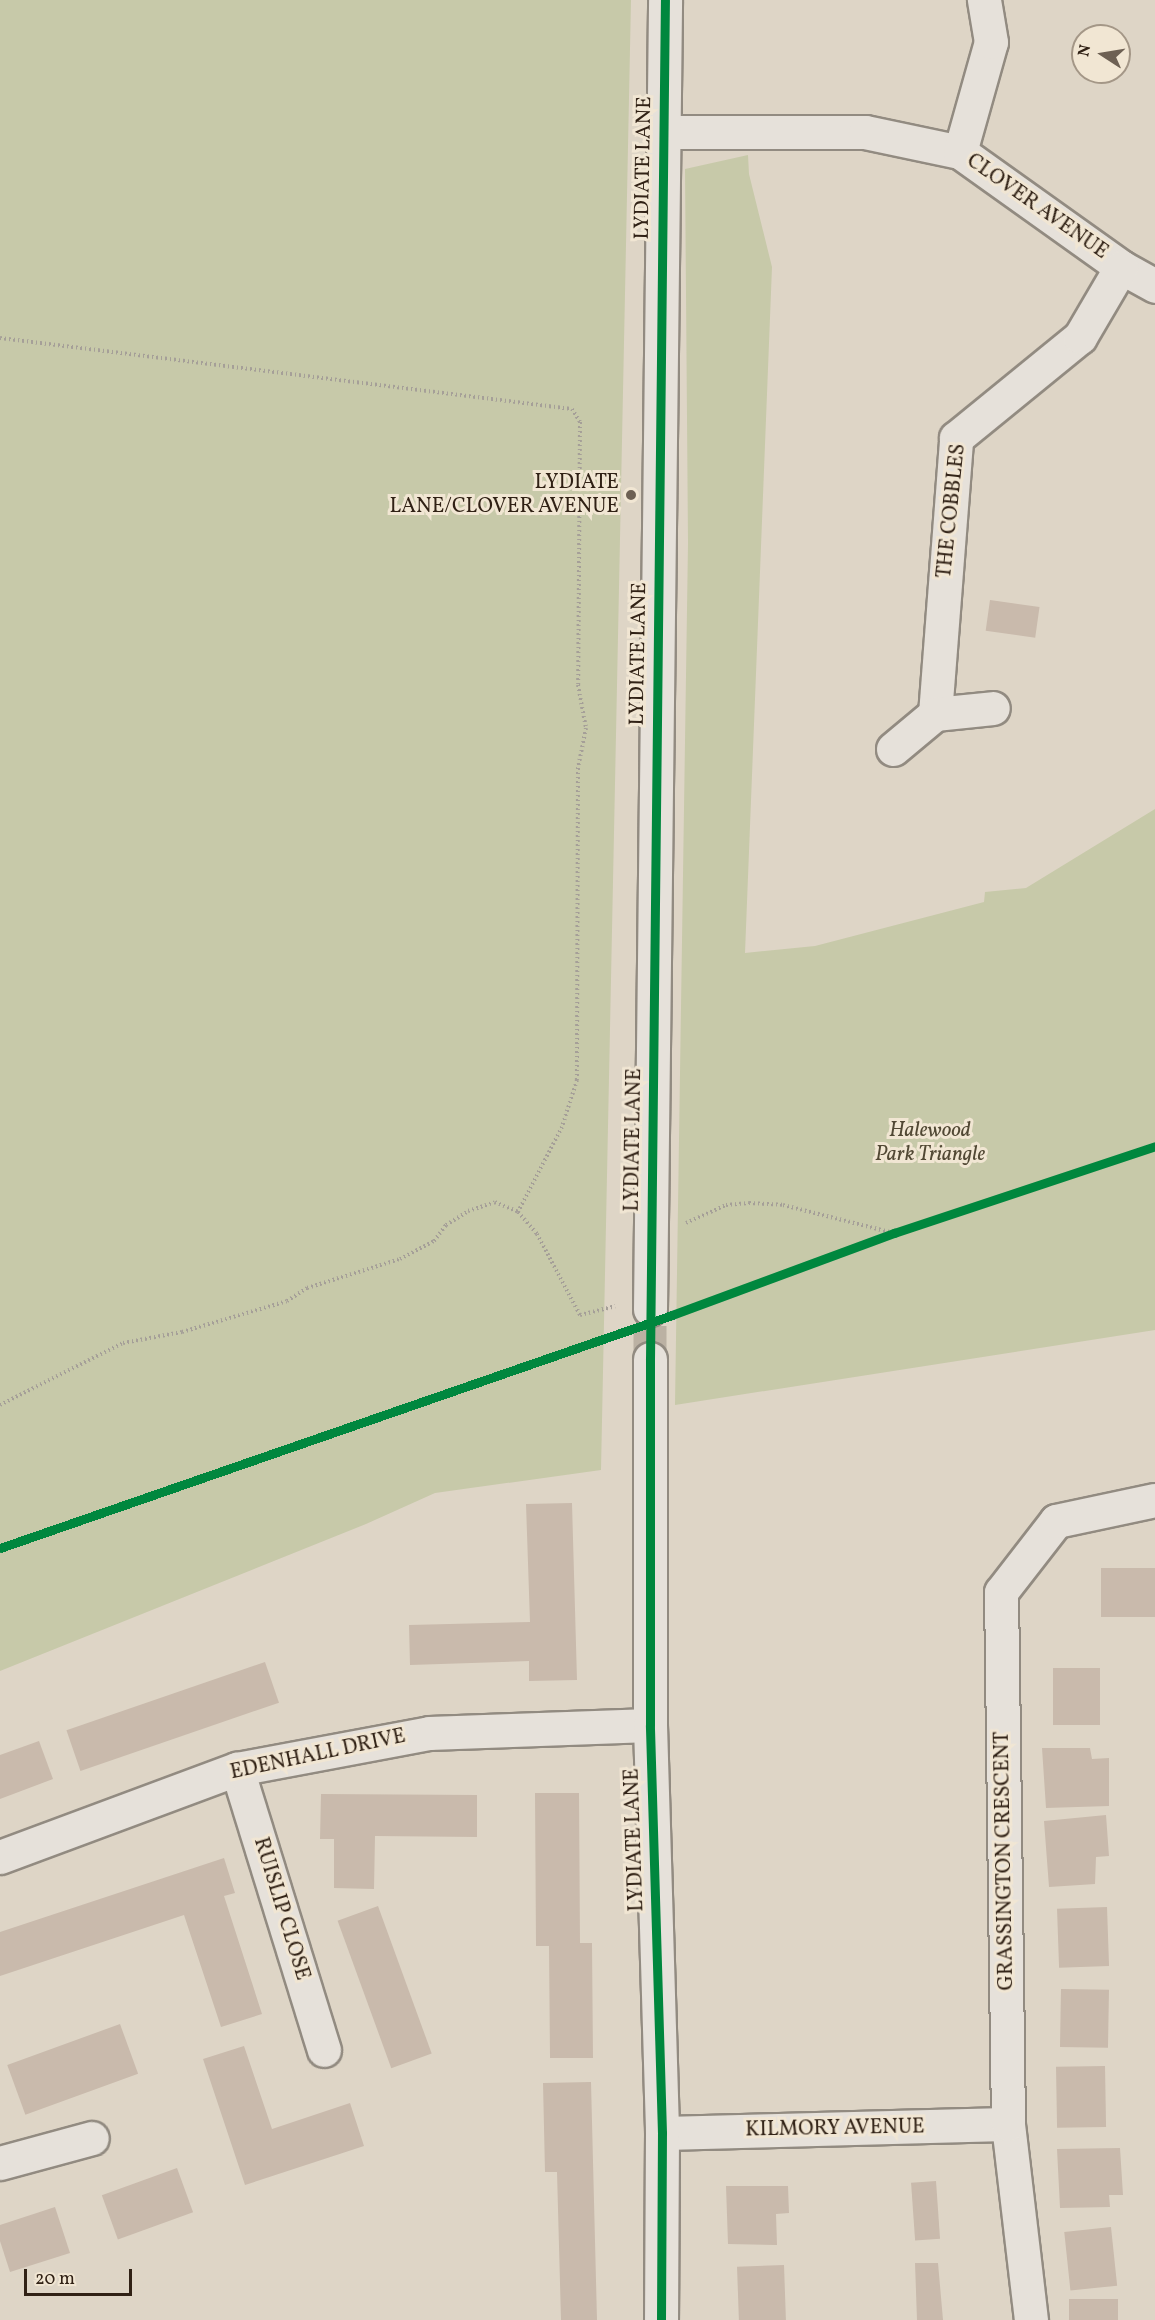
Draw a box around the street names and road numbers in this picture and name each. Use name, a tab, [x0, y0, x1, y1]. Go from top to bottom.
street label: LYDIATE LANE	[630, 96, 658, 240]
street label: CLOVER AVENUE	[961, 149, 1113, 265]
street label: THE COBBLES	[932, 442, 972, 580]
street label: LYDIATE LANE	[625, 582, 653, 726]
street label: LYDIATE LANE	[620, 1068, 648, 1212]
street label: EDENHALL DRIVE	[228, 1724, 408, 1786]
street label: GRASSINGTON CRESCENT	[990, 1731, 1020, 1991]
street label: LYDIATE LANE	[620, 1768, 650, 1912]
street label: RUISLIP CLOSE	[247, 1834, 315, 1984]
street label: KILMORY AVENUE	[745, 2115, 925, 2143]

